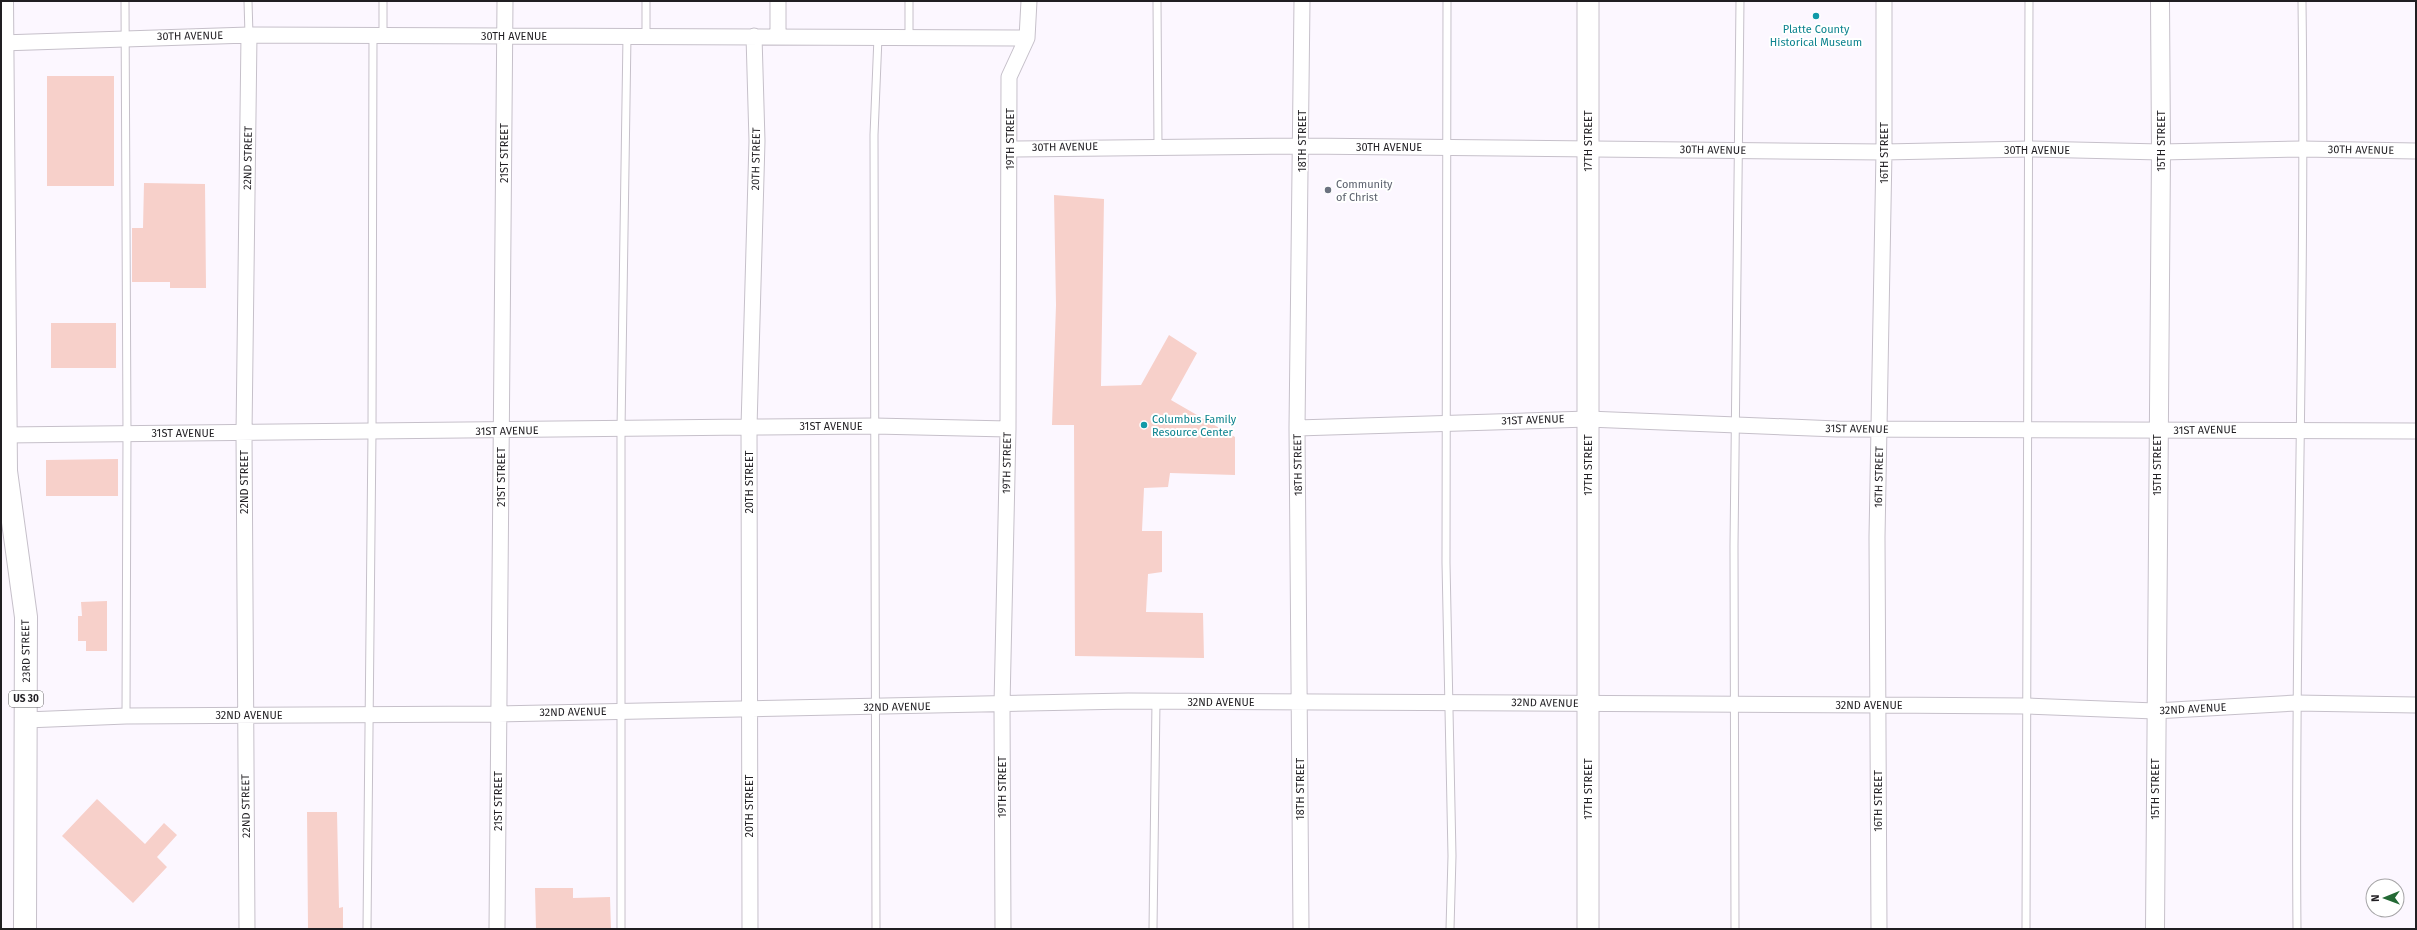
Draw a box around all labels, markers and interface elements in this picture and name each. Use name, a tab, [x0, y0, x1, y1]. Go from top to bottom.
marker: Platte County Historical Museum	[1811, 11, 1821, 21]
place label: Platte County Historical Museum	[1770, 23, 1862, 49]
street label: 30TH AVENUE	[157, 29, 223, 43]
street label: 30TH AVENUE	[481, 30, 547, 43]
street label: 19TH STREET	[1004, 108, 1017, 170]
street label: 18TH STREET	[1296, 110, 1309, 172]
street label: 17TH STREET	[1582, 110, 1595, 172]
street label: 15TH STREET	[2155, 110, 2168, 172]
street label: 16TH STREET	[1878, 122, 1891, 184]
street label: 21ST STREET	[498, 123, 511, 183]
street label: 22ND STREET	[241, 126, 255, 190]
street label: 20TH STREET	[749, 127, 763, 191]
street label: 30TH AVENUE	[1032, 140, 1098, 154]
street label: 30TH AVENUE	[1356, 141, 1422, 154]
street label: 30TH AVENUE	[1680, 143, 1746, 157]
street label: 30TH AVENUE	[2328, 143, 2394, 157]
street label: 30TH AVENUE	[2004, 144, 2070, 157]
place label: Community of Christ	[1336, 178, 1393, 204]
marker: Community of Christ	[1323, 185, 1333, 195]
street label: 31ST AVENUE	[1501, 412, 1565, 428]
place label: Columbus Family Resource Center	[1152, 413, 1237, 439]
street label: 31ST AVENUE	[799, 420, 863, 433]
marker: Columbus Family Resource Center	[1139, 420, 1149, 430]
street label: 31ST AVENUE	[1825, 422, 1889, 436]
street label: 31ST AVENUE	[2173, 423, 2237, 437]
street label: 31ST AVENUE	[475, 424, 539, 438]
street label: 31ST AVENUE	[151, 427, 215, 440]
street label: 19TH STREET	[1000, 432, 1014, 494]
street label: 18TH STREET	[1291, 433, 1305, 496]
street label: 17TH STREET	[1582, 434, 1595, 496]
street label: 15TH STREET	[2151, 434, 2164, 496]
street label: 16TH STREET	[1872, 446, 1886, 508]
street label: 21ST STREET	[495, 447, 508, 507]
street label: 22ND STREET	[238, 450, 251, 514]
street label: 20TH STREET	[743, 450, 756, 513]
street label: 23RD STREET	[19, 619, 33, 683]
road number: US 30	[9, 691, 43, 707]
street label: 32ND AVENUE	[1187, 696, 1255, 709]
street label: 32ND AVENUE	[1511, 696, 1579, 710]
street label: 32ND AVENUE	[1835, 699, 1903, 712]
street label: 32ND AVENUE	[863, 700, 931, 714]
street label: 32ND AVENUE	[2159, 701, 2227, 717]
street label: 32ND AVENUE	[539, 705, 607, 719]
street label: 32ND AVENUE	[215, 709, 283, 722]
street label: 19TH STREET	[996, 756, 1009, 818]
street label: 18TH STREET	[1294, 758, 1307, 820]
street label: 17TH STREET	[1582, 758, 1595, 820]
street label: 15TH STREET	[2149, 758, 2162, 820]
street label: 16TH STREET	[1872, 770, 1885, 832]
street label: 21ST STREET	[492, 771, 505, 831]
street label: 22ND STREET	[239, 774, 253, 838]
street label: 20TH STREET	[743, 774, 756, 837]
north arrow	[2365, 878, 2405, 918]
text: N	[2369, 894, 2382, 902]

